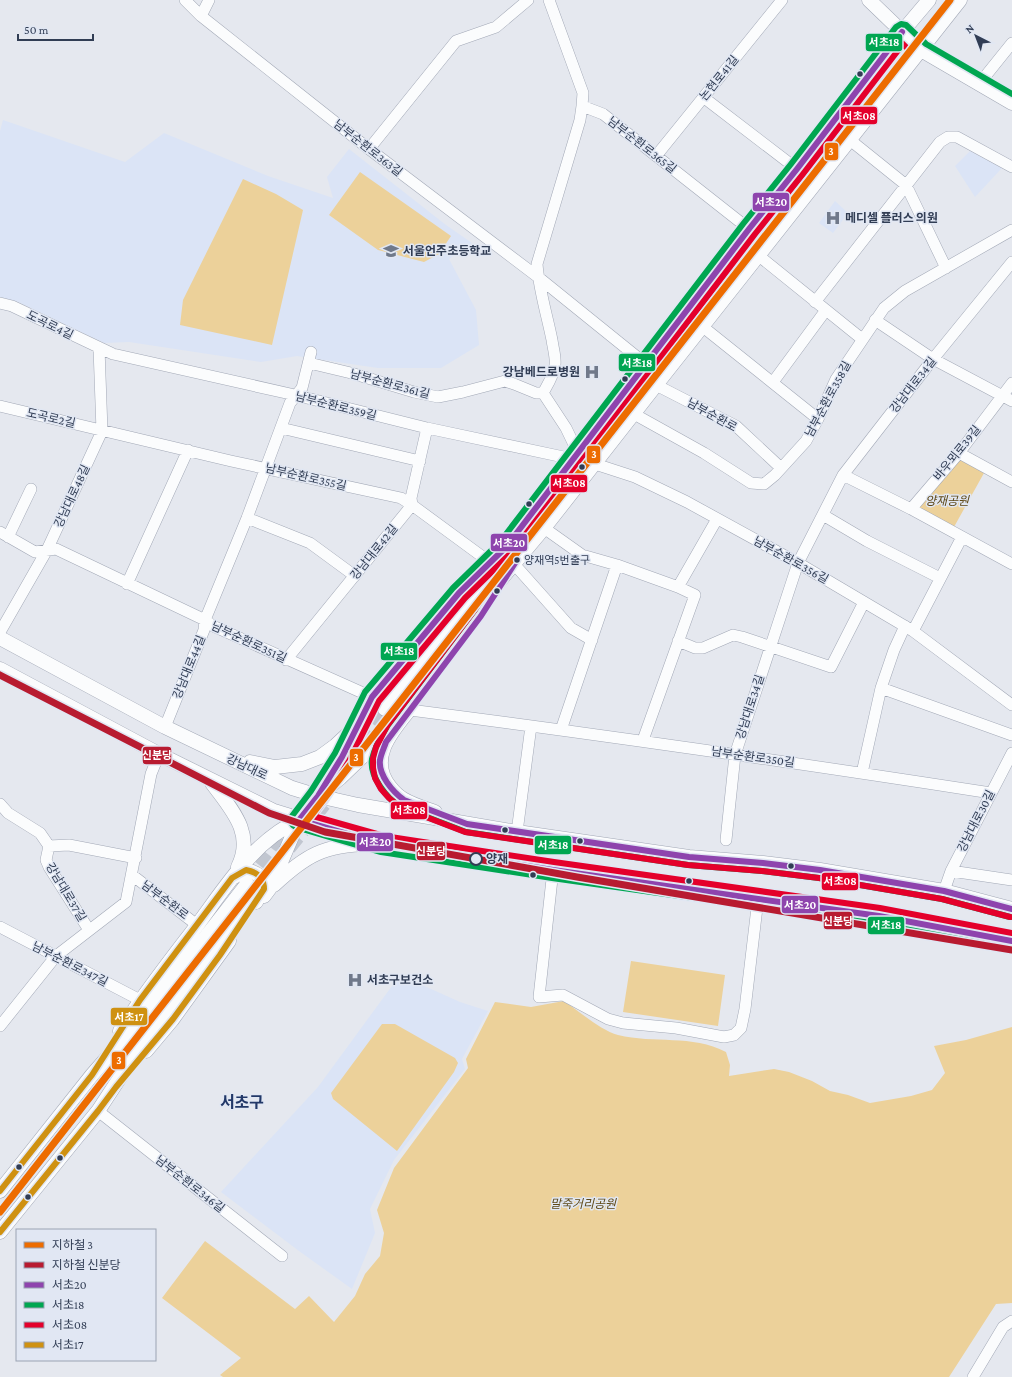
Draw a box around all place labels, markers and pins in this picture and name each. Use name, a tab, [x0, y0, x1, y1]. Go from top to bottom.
unlabelled marker	[855, 69, 865, 79]
hospital icon: 메디셀 플러스 의원	[824, 209, 842, 227]
place label: 메디셀 플러스 의원	[845, 211, 938, 225]
school or university icon: 서울언주초등학교	[382, 242, 400, 260]
place label: 서울언주초등학교	[403, 244, 491, 258]
hospital icon: 강남베드로병원	[583, 363, 601, 381]
place label: 강남베드로병원	[503, 365, 580, 379]
unlabelled marker	[620, 374, 630, 384]
unlabelled marker	[577, 462, 587, 472]
unlabelled marker	[524, 499, 534, 509]
place label: 양재역5번출구	[524, 554, 590, 566]
marker: 양재역5번출구	[512, 555, 522, 565]
unlabelled marker	[492, 586, 502, 596]
unlabelled marker	[500, 825, 510, 835]
unlabelled marker	[575, 836, 585, 846]
marker: 양재	[469, 852, 483, 866]
place label: 양재	[486, 852, 508, 866]
unlabelled marker	[786, 861, 796, 871]
unlabelled marker	[528, 870, 538, 880]
unlabelled marker	[684, 876, 694, 886]
hospital icon: 서초구보건소	[346, 971, 364, 989]
place label: 서초구보건소	[367, 973, 433, 987]
unlabelled marker	[55, 1153, 65, 1163]
unlabelled marker	[14, 1162, 24, 1172]
unlabelled marker	[23, 1192, 33, 1202]

